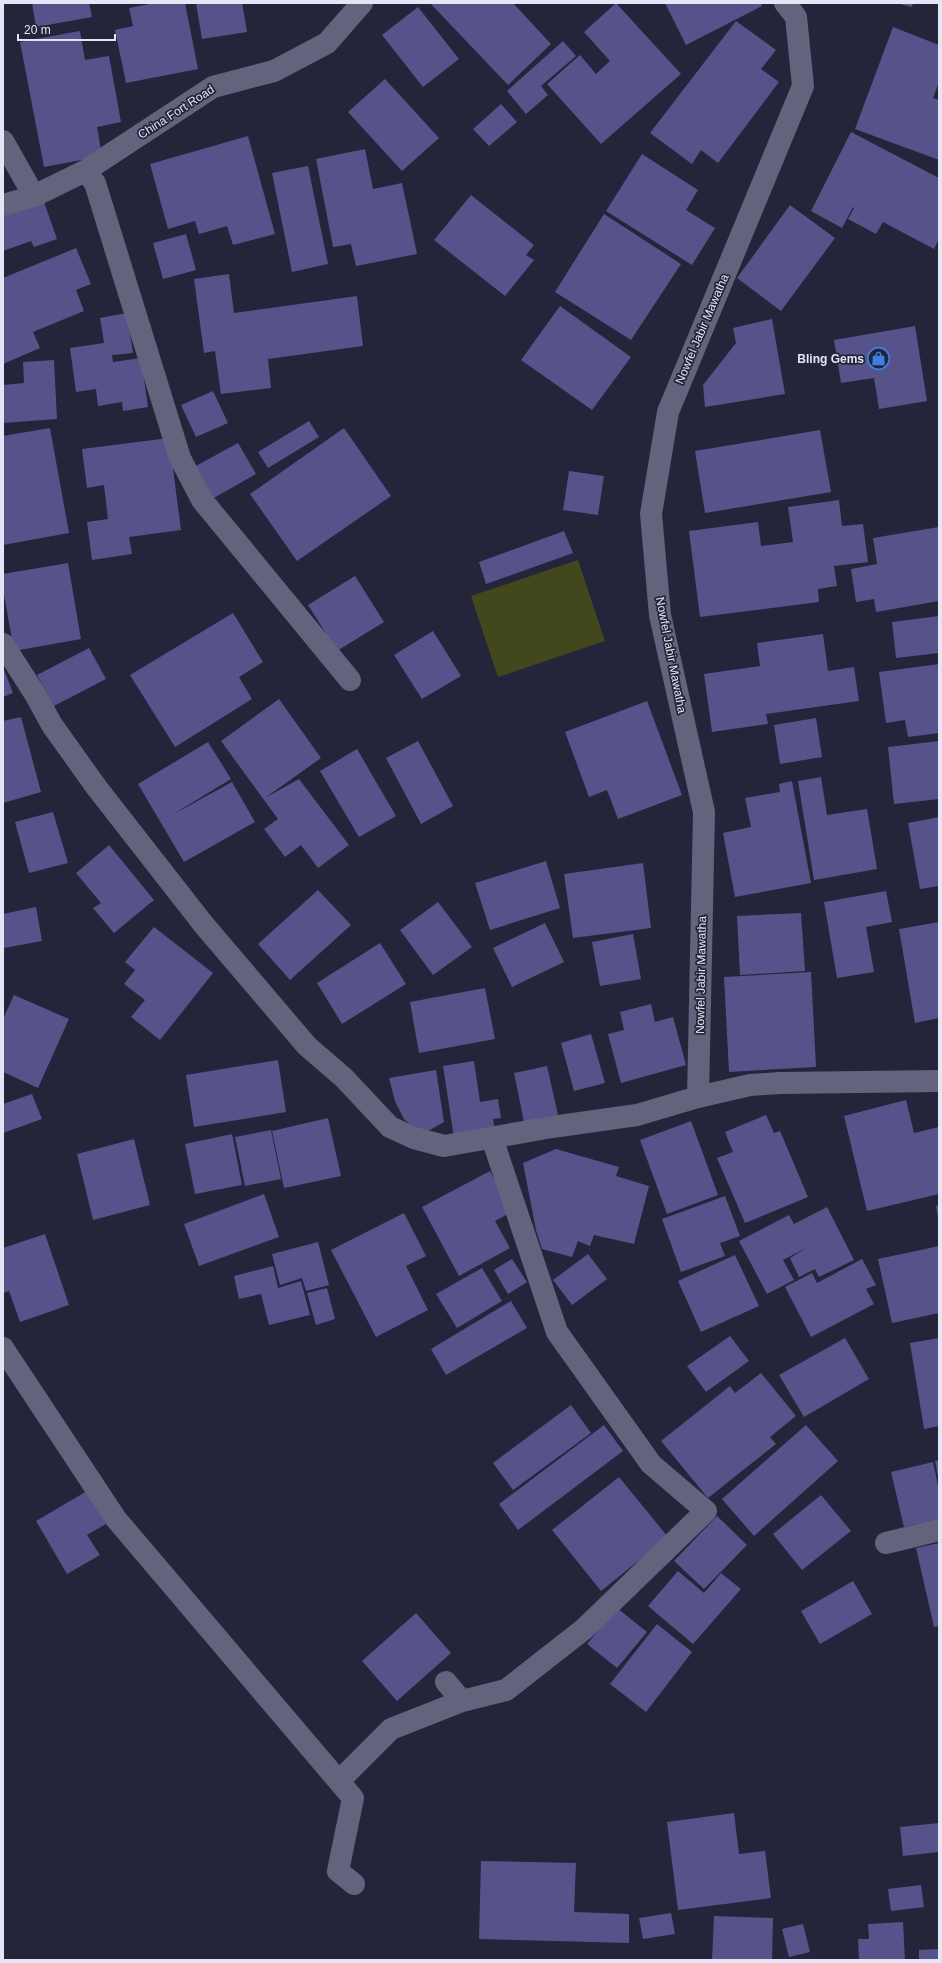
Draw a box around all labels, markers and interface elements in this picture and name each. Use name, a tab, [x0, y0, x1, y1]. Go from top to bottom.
scale bar	[18, 16, 115, 42]
text: 20 m	[24, 23, 51, 37]
street label: China Fort Road	[135, 82, 217, 142]
street label: Nowfel Jabir Mawatha	[672, 272, 732, 386]
shop icon: Bling Gems	[866, 346, 892, 372]
place label: Bling Gems	[797, 352, 864, 366]
street label: Nowfel Jabir Mawatha	[653, 596, 689, 715]
street label: Nowfel Jabir Mawatha	[693, 916, 709, 1034]

